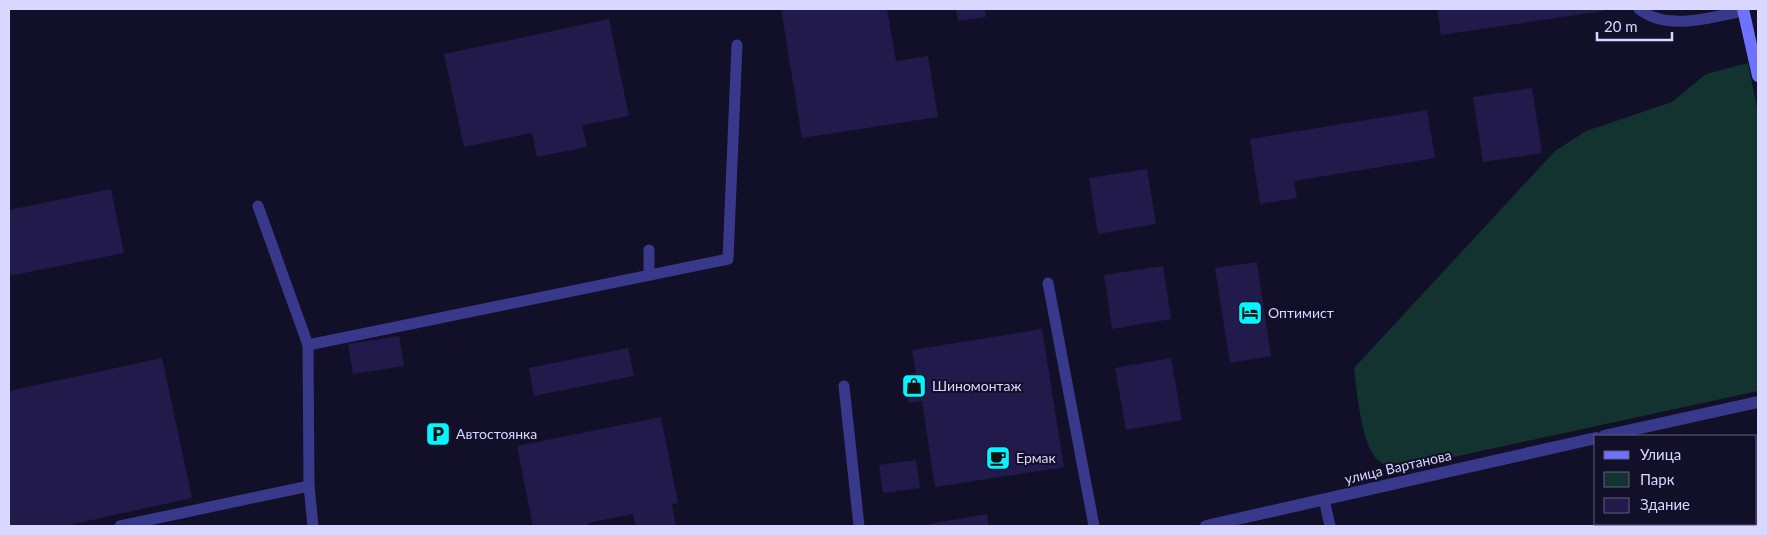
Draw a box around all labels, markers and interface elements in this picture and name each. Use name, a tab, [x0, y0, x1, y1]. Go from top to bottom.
scale bar	[1597, 10, 1672, 42]
text: 20 m	[1604, 17, 1638, 35]
hotel icon: Оптимист	[1237, 300, 1263, 326]
place label: Оптимист	[1268, 304, 1334, 321]
shop icon: Шиномонтаж	[901, 373, 927, 399]
place label: Шиномонтаж	[932, 377, 1022, 394]
parking icon: Автостоянка	[425, 421, 451, 447]
place label: Автостоянка	[456, 425, 537, 442]
legend	[1594, 435, 1757, 525]
cafe icon: Ермак	[985, 445, 1011, 471]
text: Улица	[1640, 445, 1681, 463]
street label: улица Вартанова	[1343, 446, 1453, 487]
place label: Ермак	[1016, 449, 1057, 466]
text: Парк	[1640, 470, 1675, 488]
text: Здание	[1640, 495, 1690, 513]

